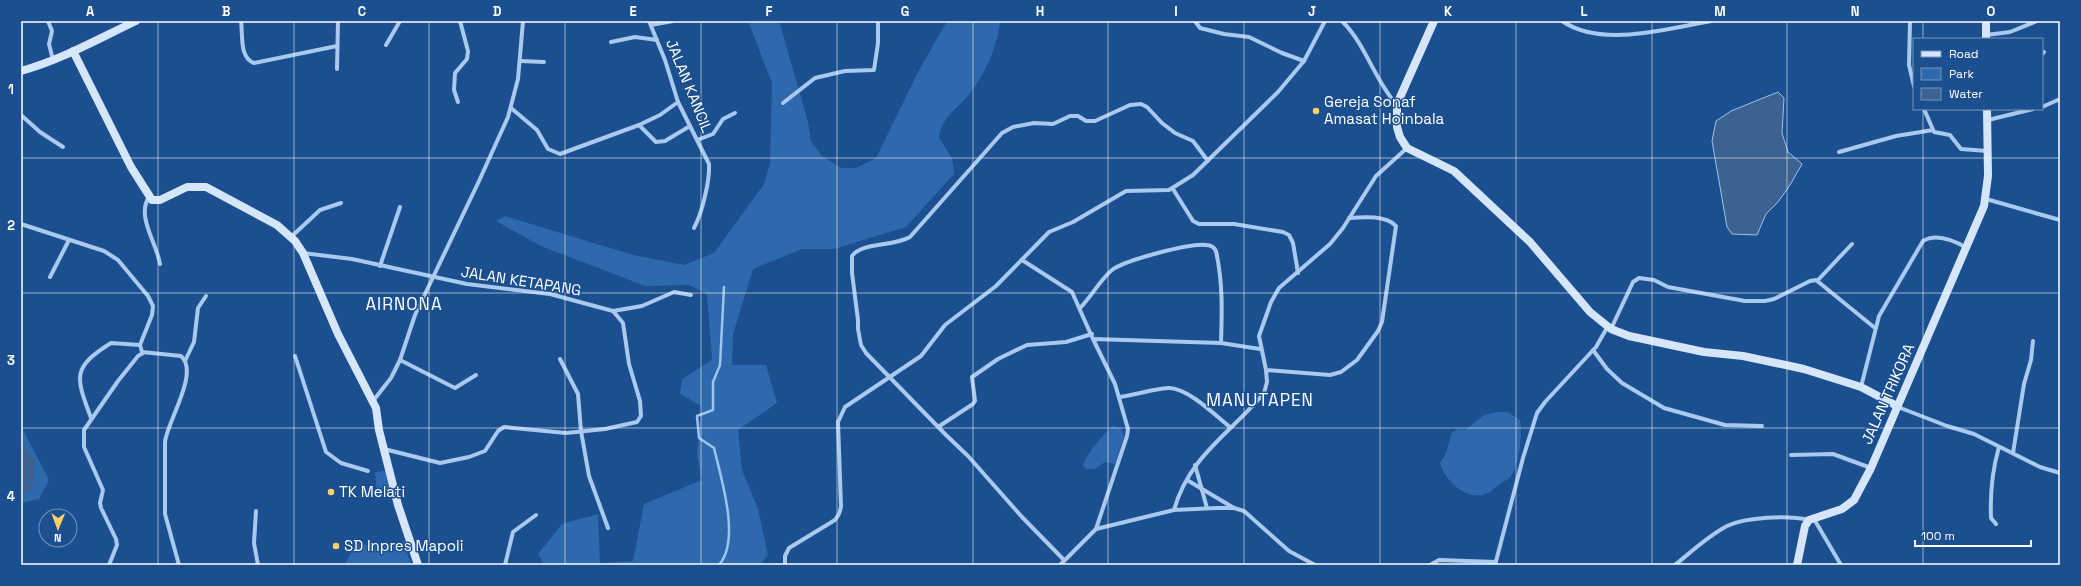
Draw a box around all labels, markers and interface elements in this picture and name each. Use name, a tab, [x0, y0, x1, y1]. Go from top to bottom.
text: A	[86, 3, 95, 20]
text: B	[222, 3, 231, 20]
text: C	[358, 3, 366, 20]
text: D	[493, 3, 502, 20]
text: E	[629, 3, 637, 20]
text: F	[766, 3, 773, 20]
text: G	[901, 3, 909, 20]
text: H	[1036, 3, 1044, 20]
text: I	[1174, 3, 1178, 20]
text: J	[1308, 3, 1316, 20]
text: K	[1444, 3, 1453, 20]
text: L	[1580, 3, 1588, 20]
text: M	[1714, 3, 1726, 20]
text: N	[1851, 3, 1859, 20]
text: O	[1987, 3, 1996, 20]
street label: JALAN KANCIL	[662, 36, 717, 135]
legend	[1913, 38, 2043, 110]
text: Road	[1949, 46, 1978, 62]
text: Park	[1949, 66, 1974, 82]
text: 1	[8, 81, 14, 98]
text: Water	[1949, 86, 1983, 102]
place label: Gereja Sonaf Amasat Hoinbala	[1324, 92, 1445, 128]
marker: Gereja Sonaf Amasat Hoinbala	[1311, 106, 1321, 116]
text: 2	[7, 217, 15, 234]
street label: JALAN KETAPANG	[460, 262, 583, 299]
district label: AIRNONA	[365, 293, 443, 315]
street label: JALAN TRIKORA	[1857, 340, 1919, 447]
text: 3	[7, 352, 15, 369]
district label: MANUTAPEN	[1206, 389, 1314, 411]
place label: TK Melati	[339, 482, 405, 501]
marker: TK Melati	[326, 487, 336, 497]
text: 4	[7, 488, 15, 505]
north arrow	[38, 508, 78, 548]
scale bar	[1915, 522, 2031, 548]
text: 100 m	[1921, 528, 1955, 544]
text: N	[54, 531, 62, 545]
place label: SD Inpres Mapoli	[344, 536, 463, 555]
marker: SD Inpres Mapoli	[331, 541, 341, 551]

